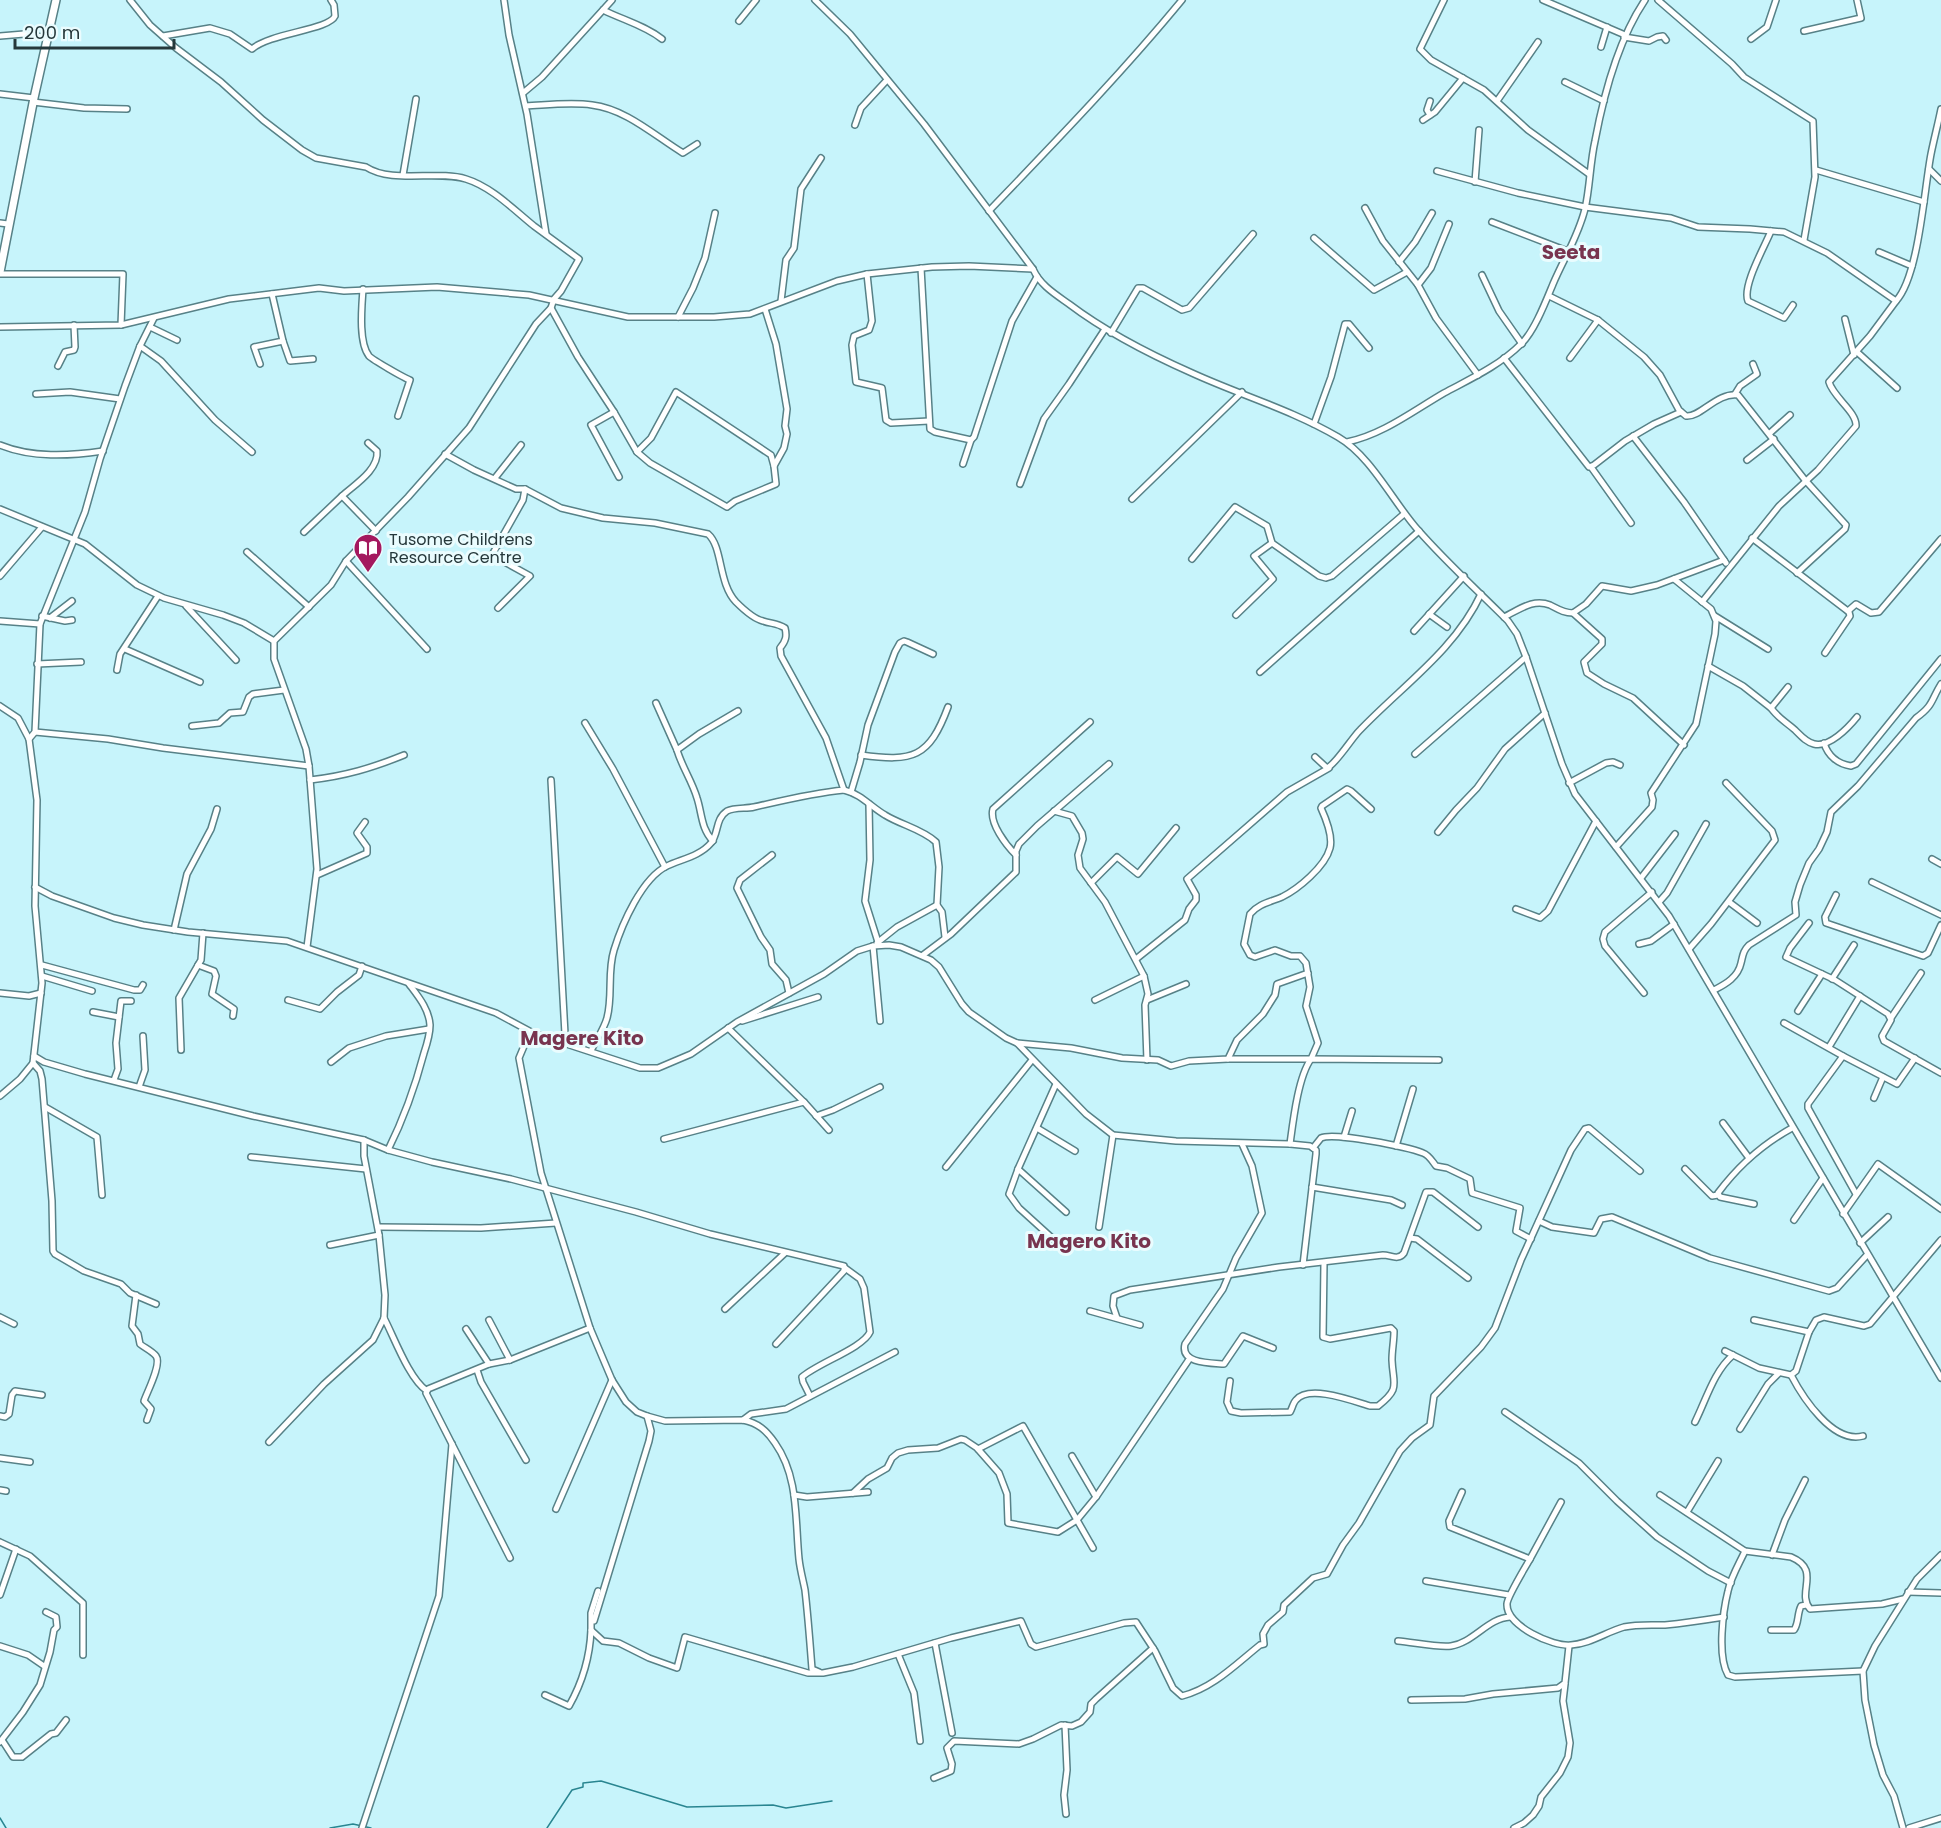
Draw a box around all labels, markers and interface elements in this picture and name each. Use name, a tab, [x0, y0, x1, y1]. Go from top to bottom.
scale bar	[15, 12, 174, 50]
text: 200 m	[24, 20, 80, 45]
district label: Seeta	[1542, 238, 1600, 266]
place label: Tusome Childrens Resource Centre	[389, 528, 533, 569]
library icon: Tusome Childrens Resource Centre	[352, 532, 384, 574]
district label: Magere Kito	[520, 1024, 644, 1052]
district label: Magero Kito	[1027, 1227, 1151, 1255]

